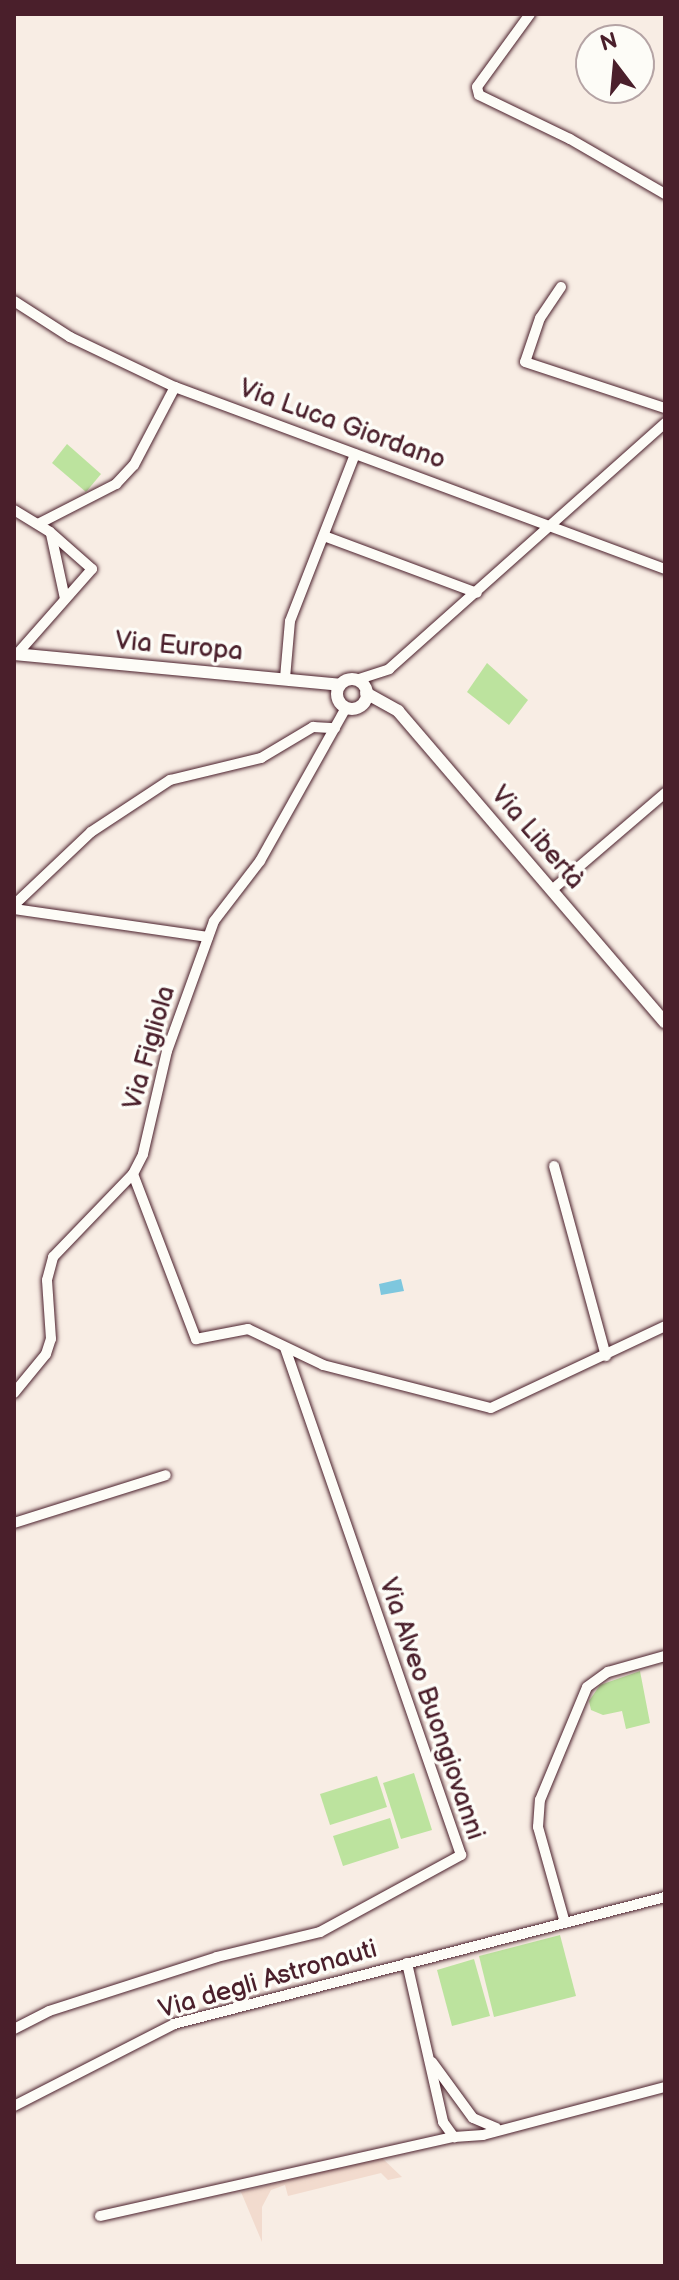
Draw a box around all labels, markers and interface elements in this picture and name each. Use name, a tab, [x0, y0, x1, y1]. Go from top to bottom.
north arrow	[575, 24, 655, 104]
text: N	[597, 27, 620, 58]
street label: Via Luca Giordano	[235, 373, 449, 477]
street label: Via Europa	[114, 626, 244, 668]
street label: Via Libertà	[484, 780, 590, 896]
street label: Via Figliola	[117, 982, 183, 1114]
street label: Via Alveo Buongiovanni	[372, 1574, 490, 1844]
street label: Via degli Astronauti	[155, 1934, 381, 2026]

